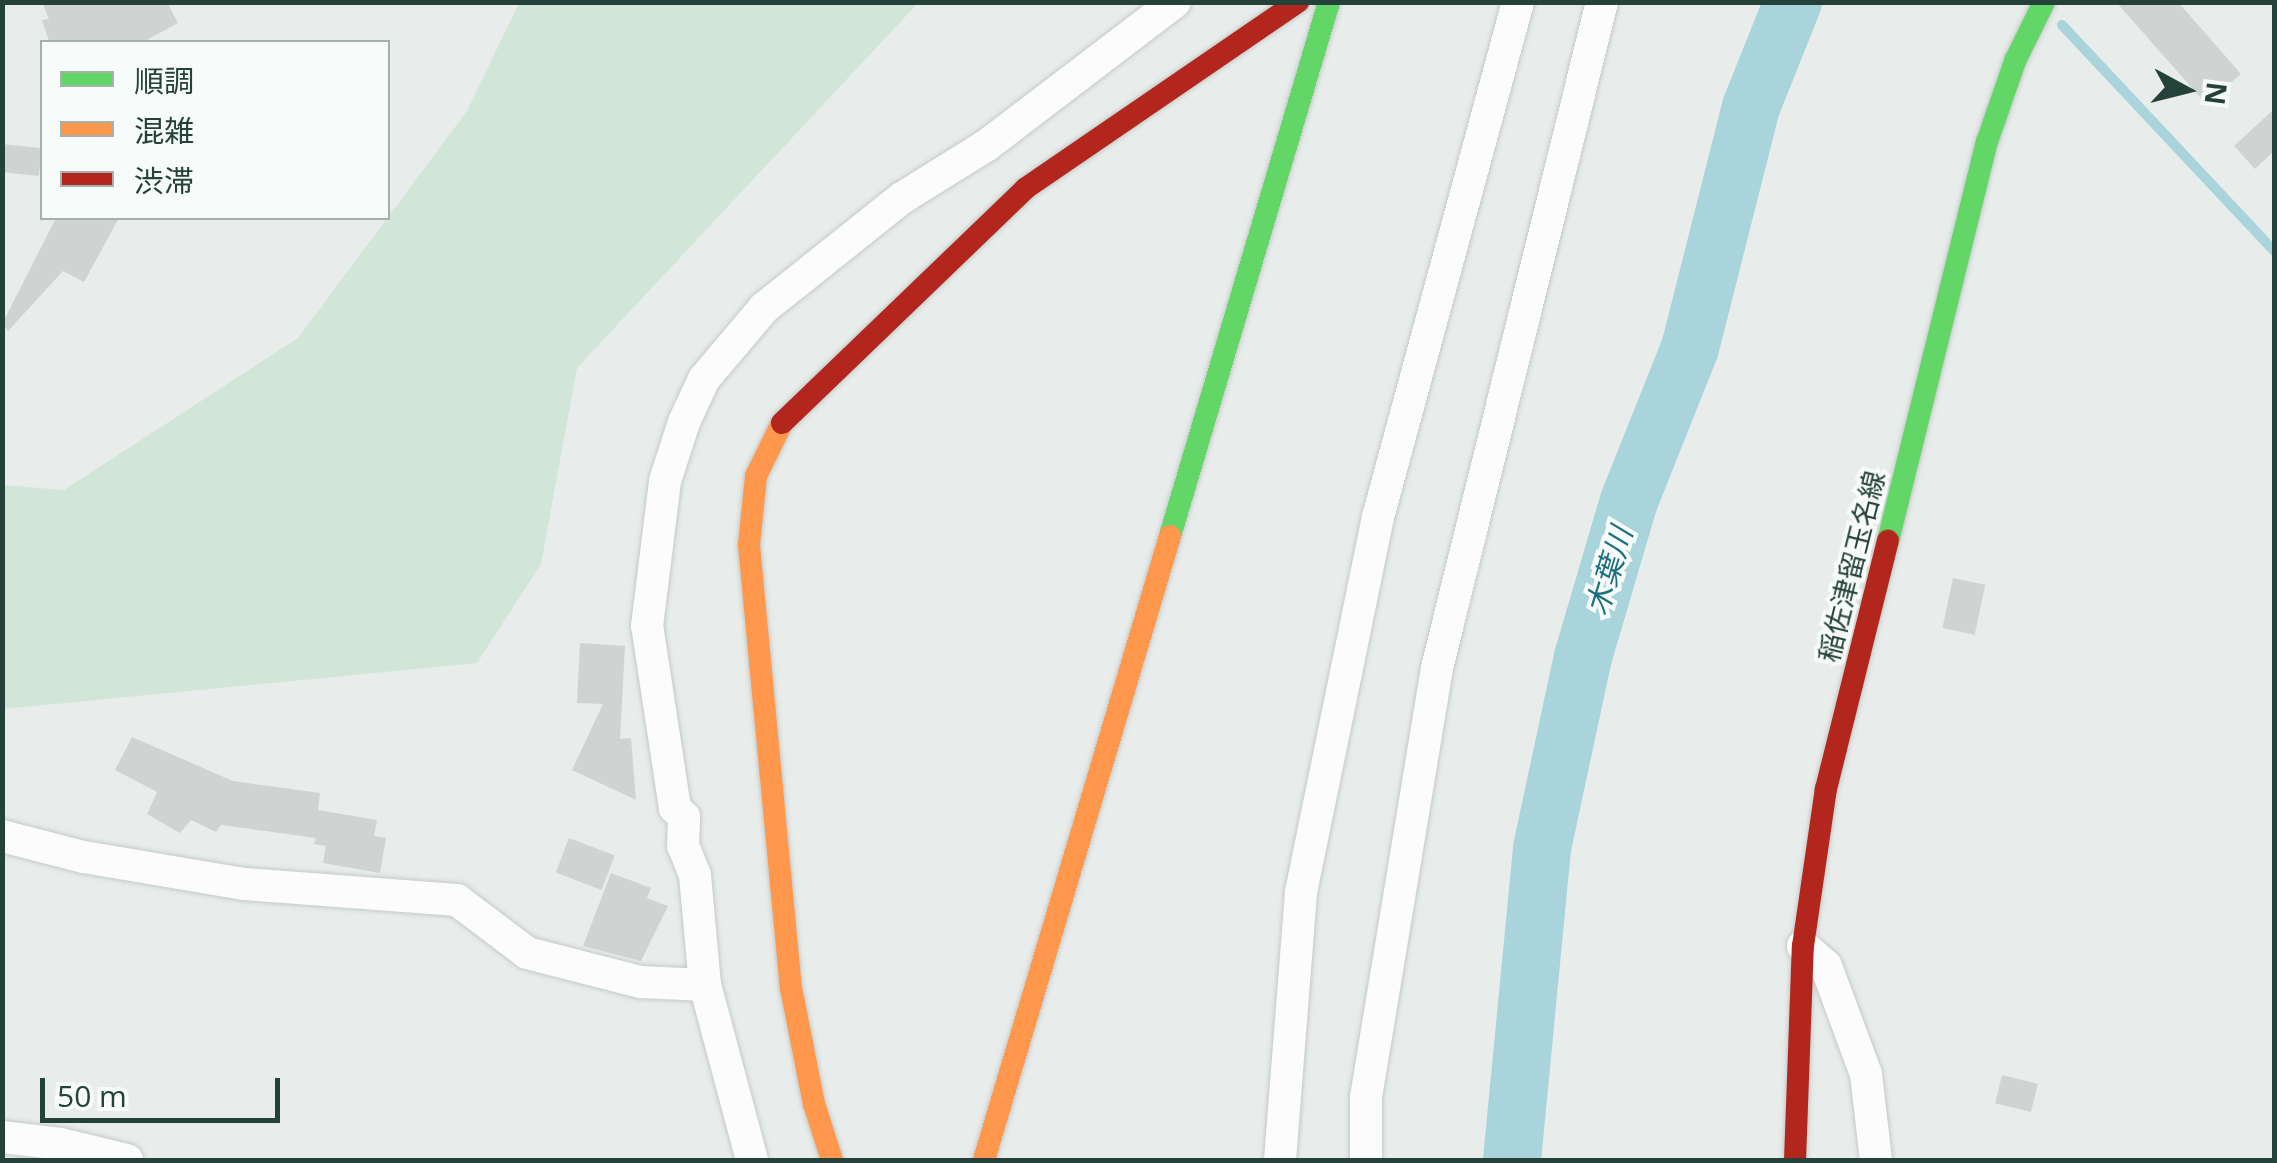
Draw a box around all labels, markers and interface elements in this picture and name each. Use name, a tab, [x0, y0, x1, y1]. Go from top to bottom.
legend	[40, 40, 390, 220]
north arrow	[2137, 40, 2237, 140]
text: 順調	[134, 60, 194, 101]
text: N	[2197, 80, 2237, 107]
text: 混雑	[134, 110, 194, 151]
text: 渋滞	[134, 160, 194, 201]
street label: 稲佐津留玉名線	[1811, 467, 1891, 665]
water label: 木葉川	[1579, 523, 1639, 619]
scale bar	[45, 1058, 285, 1120]
text: 50 m	[57, 1075, 127, 1116]

